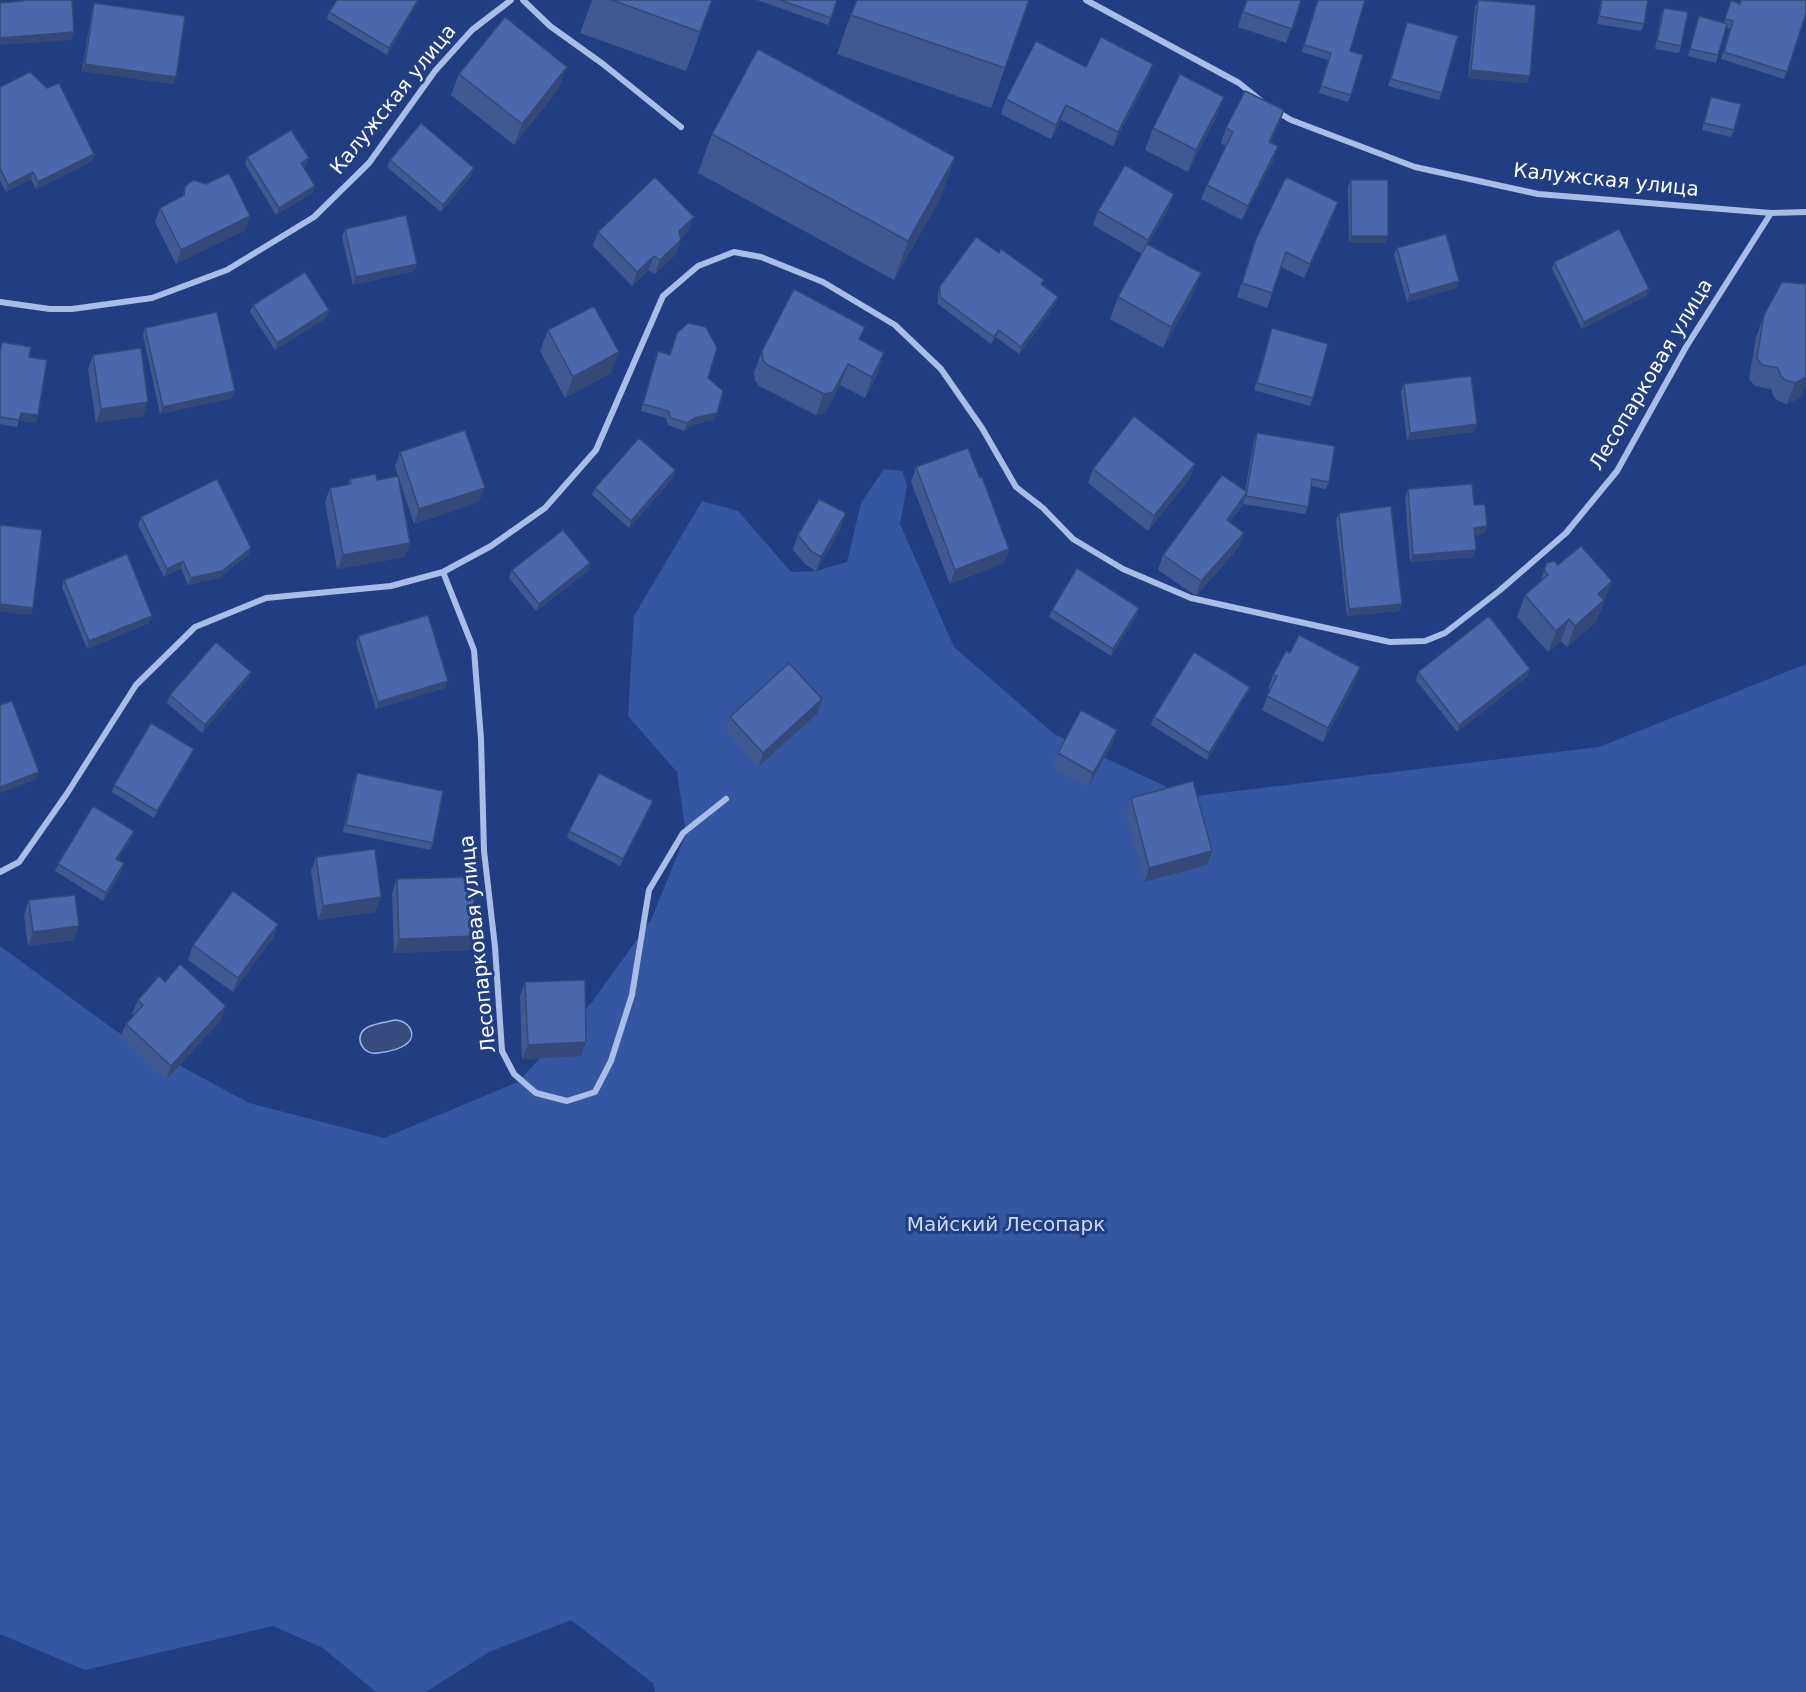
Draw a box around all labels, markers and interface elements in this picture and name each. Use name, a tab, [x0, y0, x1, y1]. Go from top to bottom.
street label: Калужская улица	[326, 20, 462, 180]
street label: Калужская улица	[1512, 159, 1700, 203]
street label: Лесопарковая улица	[1585, 275, 1719, 475]
street label: Лесопарковая улица	[456, 834, 502, 1054]
park label: Майский Лесопарк	[907, 1214, 1105, 1238]

